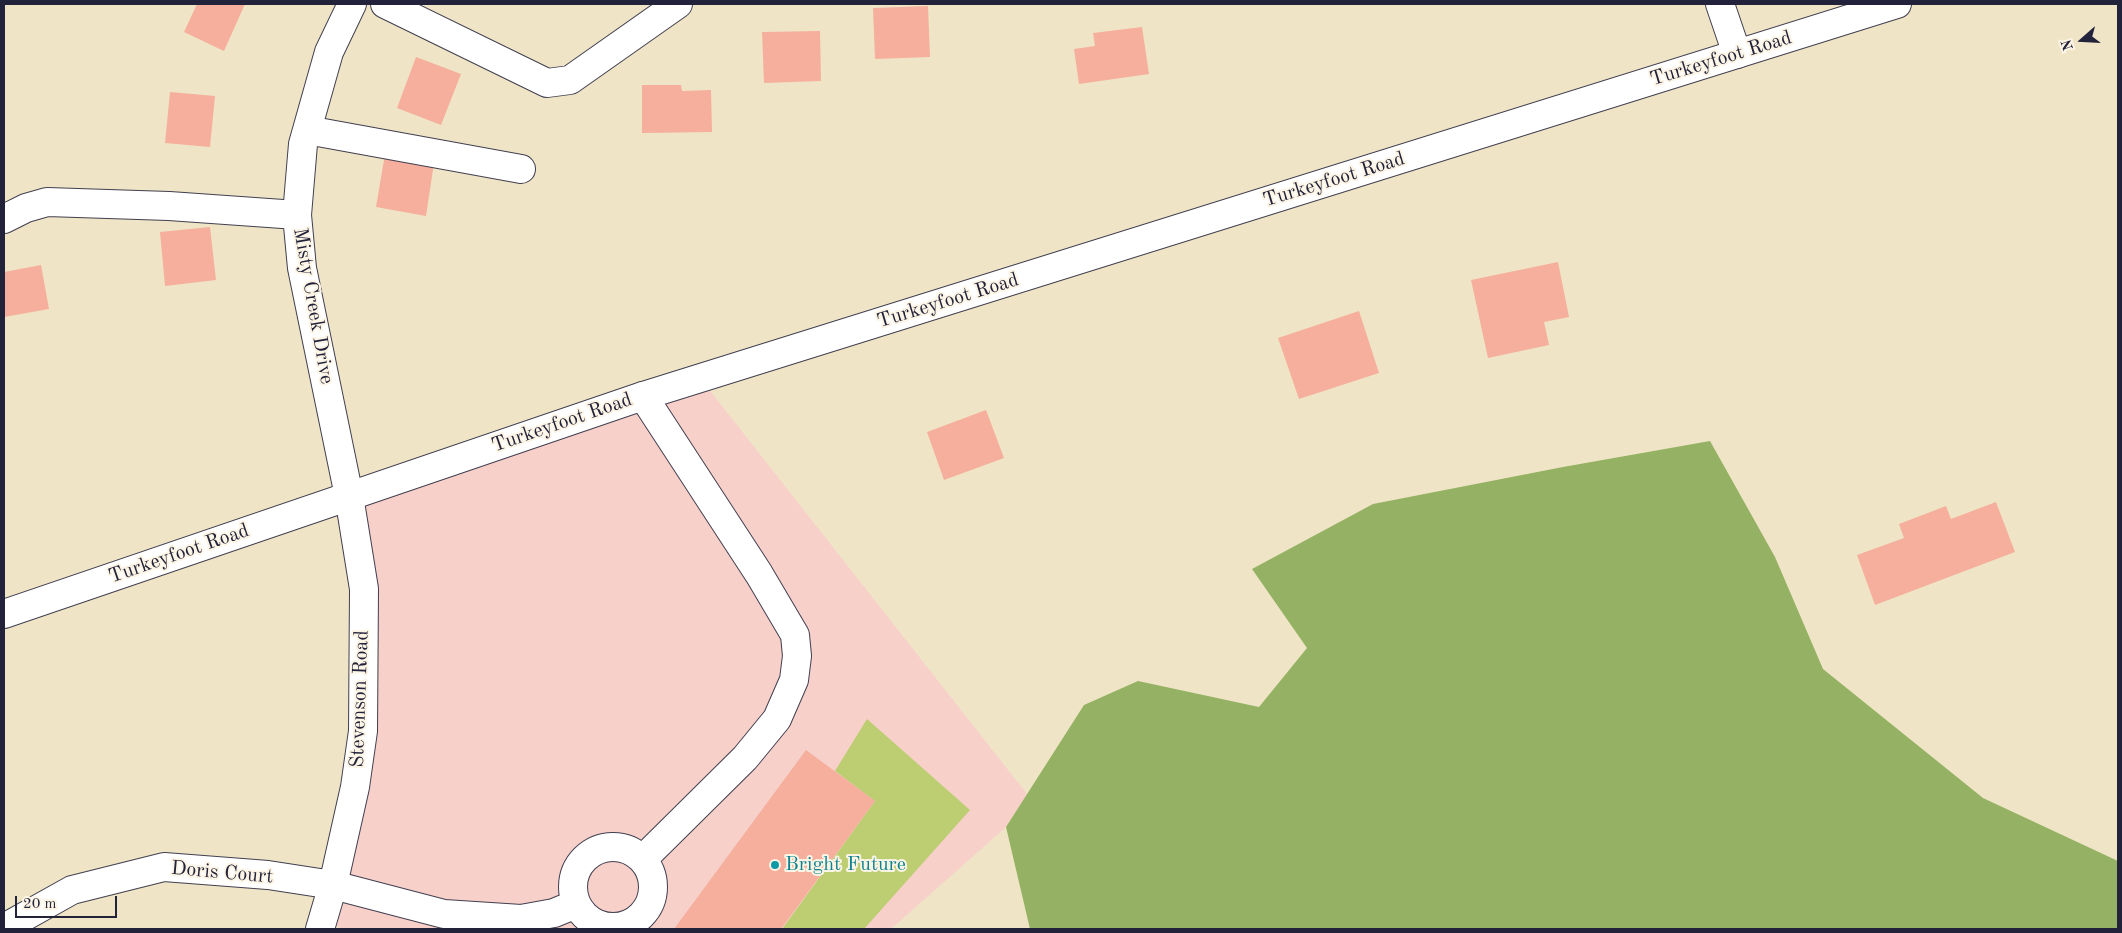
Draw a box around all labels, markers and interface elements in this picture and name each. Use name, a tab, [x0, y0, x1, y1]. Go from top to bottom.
north arrow	[2057, 15, 2107, 65]
street label: Turkeyfoot Road	[1647, 26, 1795, 92]
text: N	[2059, 38, 2076, 52]
street label: Turkeyfoot Road	[1260, 147, 1408, 213]
street label: Misty Creek Drive	[287, 226, 339, 386]
street label: Turkeyfoot Road	[874, 268, 1022, 334]
street label: Turkeyfoot Road	[489, 388, 635, 458]
street label: Turkeyfoot Road	[106, 519, 252, 589]
street label: Stevenson Road	[346, 630, 374, 768]
place label: Bright Future	[785, 853, 906, 877]
street label: Doris Court	[170, 857, 274, 889]
marker: Bright Future	[769, 859, 781, 871]
scale bar	[18, 886, 120, 918]
text: 20 m	[23, 897, 57, 912]

